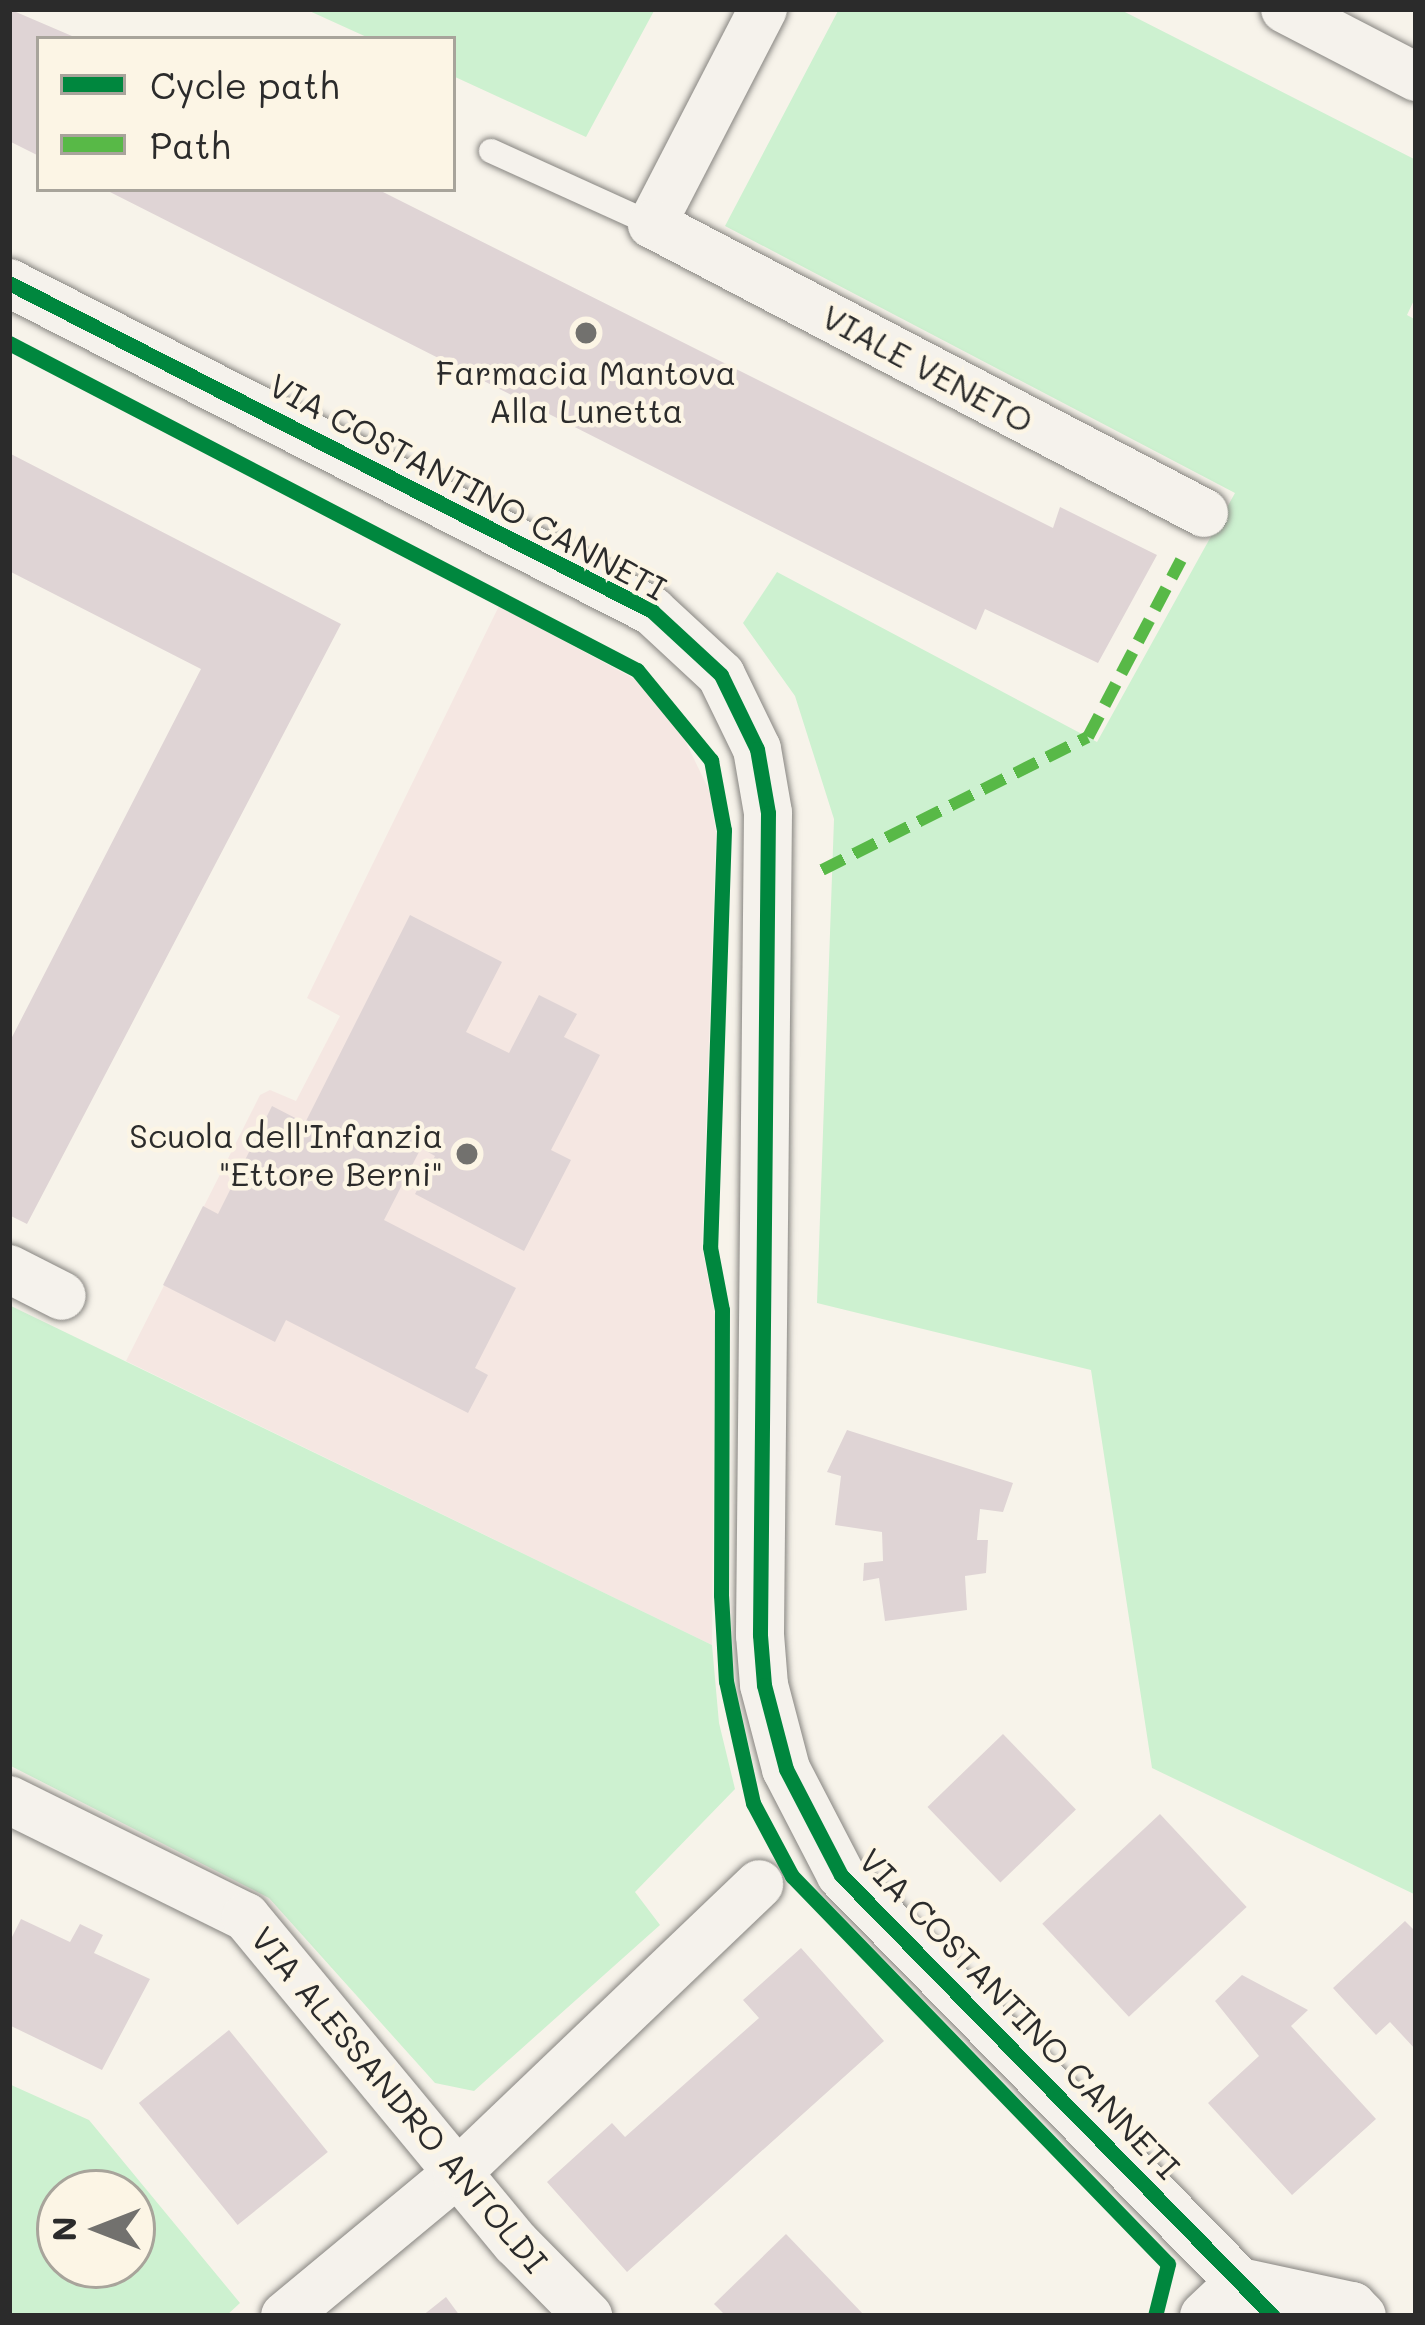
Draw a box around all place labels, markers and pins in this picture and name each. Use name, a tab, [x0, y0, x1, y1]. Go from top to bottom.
marker: Farmacia Mantova Alla Lunetta	[573, 320, 599, 346]
place label: Farmacia Mantova Alla Lunetta	[436, 352, 736, 430]
place label: Scuola dell'Infanzia "Ettore Berni"	[129, 1115, 443, 1193]
marker: Scuola dell'Infanzia "Ettore Berni"	[454, 1141, 480, 1167]

